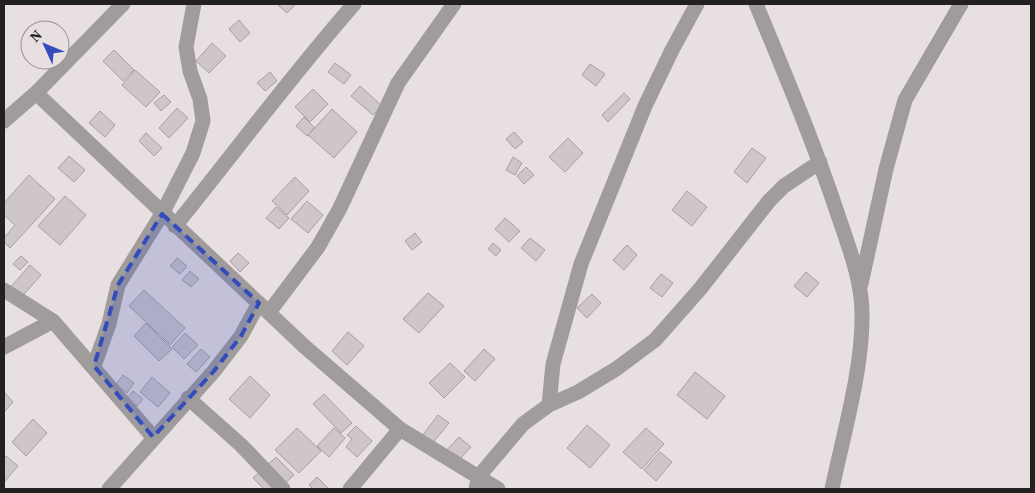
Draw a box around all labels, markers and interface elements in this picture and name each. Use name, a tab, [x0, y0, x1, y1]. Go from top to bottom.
north arrow	[20, 20, 70, 70]
text: N	[25, 25, 46, 47]

